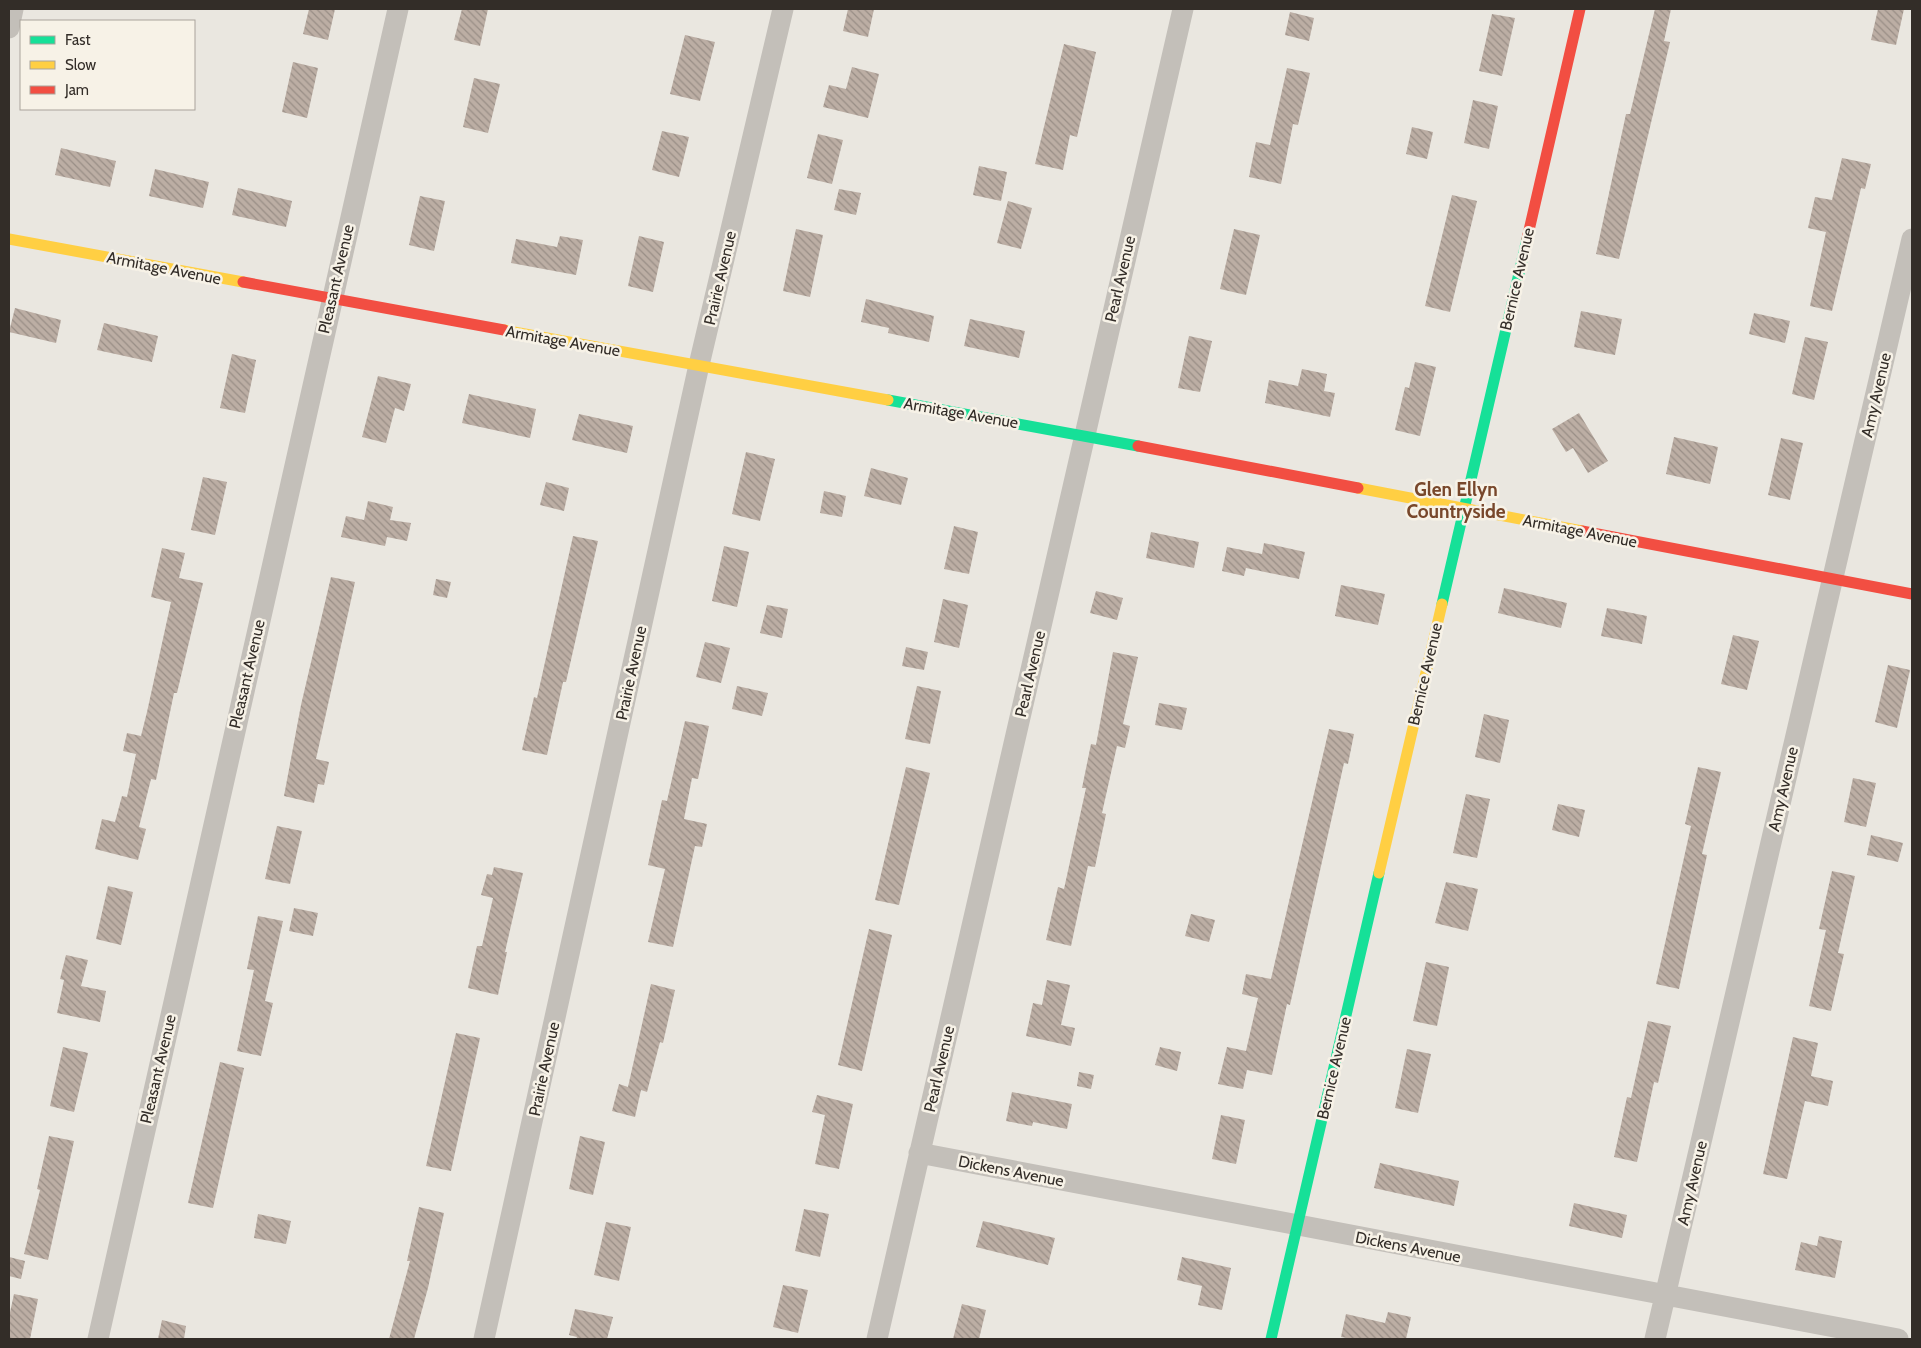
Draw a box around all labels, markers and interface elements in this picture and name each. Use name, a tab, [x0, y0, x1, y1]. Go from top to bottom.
legend	[20, 20, 195, 110]
text: Fast	[65, 31, 90, 49]
text: Slow	[65, 56, 96, 74]
text: Jam	[64, 81, 89, 99]
street label: Pleasant Avenue	[314, 223, 358, 335]
street label: Bernice Avenue	[1496, 226, 1538, 332]
street label: Prairie Avenue	[700, 229, 740, 327]
street label: Pearl Avenue	[1101, 234, 1139, 324]
street label: Armitage Avenue	[105, 248, 223, 288]
street label: Armitage Avenue	[504, 322, 622, 360]
street label: Amy Avenue	[1857, 351, 1895, 439]
street label: Armitage Avenue	[902, 394, 1020, 432]
district label: Glen Ellyn Countryside	[1406, 478, 1506, 523]
street label: Armitage Avenue	[1521, 511, 1639, 551]
street label: Pleasant Avenue	[225, 618, 269, 730]
street label: Bernice Avenue	[1404, 621, 1446, 727]
street label: Prairie Avenue	[612, 624, 650, 722]
street label: Pearl Avenue	[1011, 629, 1049, 719]
street label: Amy Avenue	[1764, 745, 1802, 833]
street label: Pleasant Avenue	[136, 1013, 180, 1125]
street label: Bernice Avenue	[1313, 1015, 1355, 1121]
street label: Prairie Avenue	[525, 1020, 563, 1118]
street label: Pearl Avenue	[920, 1024, 958, 1114]
street label: Amy Avenue	[1673, 1139, 1711, 1227]
street label: Dickens Avenue	[957, 1151, 1065, 1191]
street label: Dickens Avenue	[1354, 1227, 1462, 1267]

